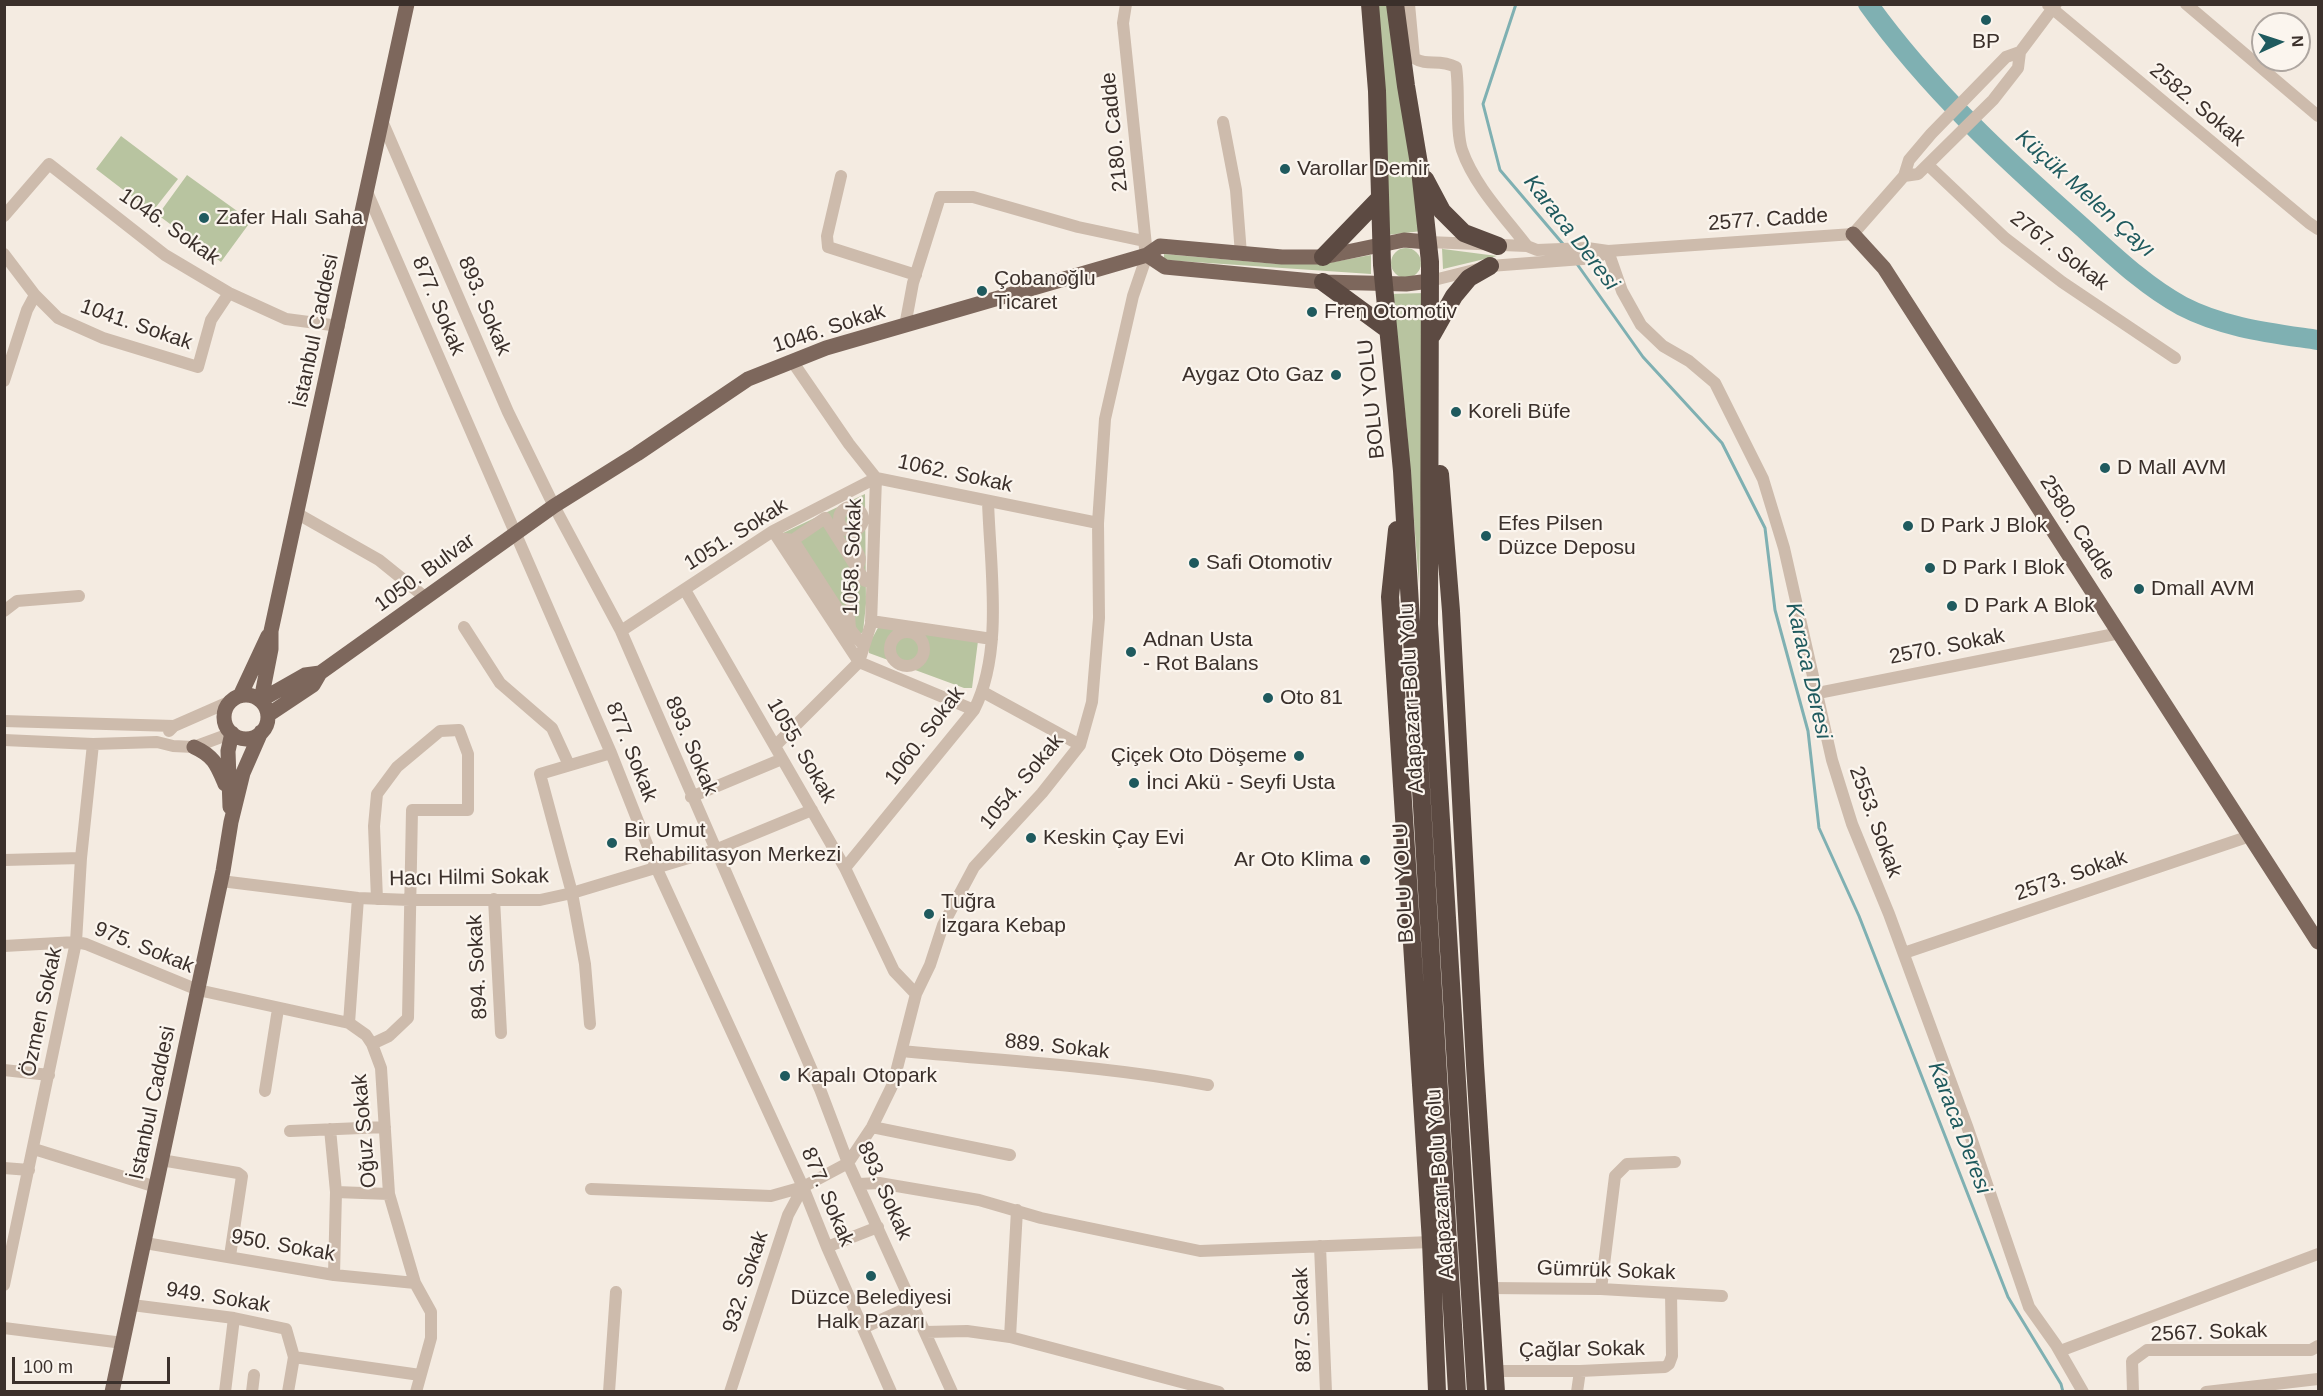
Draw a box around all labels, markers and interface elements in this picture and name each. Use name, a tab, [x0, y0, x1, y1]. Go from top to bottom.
north arrow	[2251, 12, 2311, 72]
marker: BP	[1979, 13, 1993, 27]
place label: BP	[1972, 29, 2000, 55]
text: N	[2289, 35, 2306, 47]
street label: 2582. Sokak	[2144, 58, 2250, 152]
street label: 2180. Cadde	[1096, 71, 1134, 193]
water label: Küçük Melen Çayı	[2010, 124, 2160, 264]
place label: Varollar Demir	[1297, 156, 1430, 182]
marker: Varollar Demir	[1278, 162, 1292, 176]
water label: Karaca Deresi	[1518, 170, 1624, 296]
street label: 1046. Sokak	[114, 183, 224, 271]
street label: 2577. Cadde	[1707, 203, 1829, 237]
place label: Zafer Halı Saha	[216, 205, 363, 231]
street label: 2767. Sokak	[2005, 206, 2113, 296]
marker: Zafer Halı Saha	[197, 211, 211, 225]
street label: İstanbul Caddesi	[287, 252, 345, 410]
street label: 877. Sokak	[406, 253, 470, 359]
street label: 893. Sokak	[452, 253, 516, 359]
place label: Çobanoğlu Ticaret	[994, 266, 1096, 316]
marker: Çobanoğlu Ticaret	[975, 284, 989, 298]
street label: 1041. Sokak	[77, 294, 195, 356]
street label: 1046. Sokak	[770, 299, 888, 359]
place label: Fren Otomotiv	[1324, 299, 1457, 325]
marker: Fren Otomotiv	[1305, 305, 1319, 319]
street label: BOLU YOLU	[1353, 338, 1391, 460]
place label: Aygaz Oto Gaz	[1182, 362, 1324, 388]
marker: Aygaz Oto Gaz	[1329, 368, 1343, 382]
place label: Koreli Büfe	[1468, 399, 1571, 425]
marker: Koreli Büfe	[1449, 405, 1463, 419]
street label: 1062. Sokak	[895, 450, 1015, 498]
place label: D Mall AVM	[2117, 455, 2226, 481]
marker: D Mall AVM	[2098, 461, 2112, 475]
street label: 2580. Cadde	[2034, 471, 2120, 585]
street label: 1051. Sokak	[680, 493, 792, 577]
street label: 1058. Sokak	[838, 498, 868, 616]
place label: Efes Pilsen Düzce Deposu	[1498, 511, 1636, 561]
place label: D Park J Blok	[1920, 513, 2047, 539]
marker: D Park J Blok	[1901, 519, 1915, 533]
street label: 1050. Bulvar	[370, 528, 480, 618]
marker: Efes Pilsen Düzce Deposu	[1479, 529, 1493, 543]
place label: Safi Otomotiv	[1206, 550, 1332, 576]
place label: D Park I Blok	[1942, 555, 2065, 581]
marker: Safi Otomotiv	[1187, 556, 1201, 570]
marker: D Park I Blok	[1923, 561, 1937, 575]
place label: Dmall AVM	[2151, 576, 2254, 602]
marker: Dmall AVM	[2132, 582, 2146, 596]
place label: D Park A Blok	[1964, 593, 2095, 619]
marker: D Park A Blok	[1945, 599, 1959, 613]
water label: Karaca Deresi	[1779, 600, 1837, 742]
street label: Adapazarı-Bolu Yolu	[1394, 602, 1430, 794]
street label: 2570. Sokak	[1887, 623, 2007, 671]
place label: Adnan Usta - Rot Balans	[1143, 627, 1259, 677]
marker: Adnan Usta - Rot Balans	[1124, 645, 1138, 659]
street label: 1060. Sokak	[880, 682, 970, 790]
place label: Oto 81	[1280, 685, 1343, 711]
marker: Oto 81	[1261, 691, 1275, 705]
street label: 893. Sokak	[659, 693, 723, 799]
street label: 1055. Sokak	[761, 694, 841, 808]
street label: 877. Sokak	[600, 699, 662, 805]
street label: 1054. Sokak	[975, 729, 1069, 835]
place label: Çiçek Oto Döşeme	[1111, 743, 1287, 769]
marker: Çiçek Oto Döşeme	[1292, 749, 1306, 763]
street label: 2553. Sokak	[1843, 763, 1907, 881]
place label: İnci Akü - Seyfi Usta	[1146, 770, 1335, 796]
marker: İnci Akü - Seyfi Usta	[1127, 776, 1141, 790]
place label: Bir Umut Rehabilitasyon Merkezi	[624, 818, 841, 868]
street label: BOLU YOLU	[1388, 822, 1420, 944]
place label: Keskin Çay Evi	[1043, 825, 1184, 851]
marker: Keskin Çay Evi	[1024, 831, 1038, 845]
marker: Bir Umut Rehabilitasyon Merkezi	[605, 836, 619, 850]
street label: 2573. Sokak	[2012, 845, 2130, 907]
place label: Ar Oto Klima	[1234, 847, 1353, 873]
marker: Ar Oto Klima	[1358, 853, 1372, 867]
street label: Hacı Hilmi Sokak	[389, 864, 549, 892]
place label: Tuğra İzgara Kebap	[941, 889, 1066, 939]
marker: Tuğra İzgara Kebap	[922, 907, 936, 921]
street label: 894. Sokak	[463, 914, 493, 1020]
street label: 975. Sokak	[91, 917, 197, 979]
street label: Özmen Sokak	[16, 945, 68, 1079]
street label: İstanbul Caddesi	[124, 1024, 182, 1182]
street label: 889. Sokak	[1003, 1029, 1111, 1065]
water label: Karaca Deresi	[1922, 1058, 1996, 1198]
place label: Kapalı Otopark	[797, 1063, 937, 1089]
marker: Kapalı Otopark	[778, 1069, 792, 1083]
street label: Oğuz Sokak	[347, 1073, 383, 1189]
street label: Adapazarı-Bolu Yolu	[1422, 1088, 1460, 1280]
street label: 893. Sokak	[851, 1138, 917, 1244]
street label: 877. Sokak	[795, 1144, 859, 1250]
street label: 950. Sokak	[229, 1224, 337, 1268]
street label: 932. Sokak	[718, 1228, 774, 1336]
street label: Gümrük Sokak	[1536, 1256, 1676, 1286]
street label: 887. Sokak	[1289, 1267, 1317, 1373]
marker: Düzce Belediyesi Halk Pazarı	[864, 1269, 878, 1283]
street label: 949. Sokak	[164, 1277, 272, 1319]
place label: Düzce Belediyesi Halk Pazarı	[790, 1285, 952, 1335]
street label: 2567. Sokak	[2150, 1318, 2268, 1348]
street label: Çağlar Sokak	[1519, 1336, 1645, 1364]
scale bar	[15, 1345, 172, 1383]
text: 100 m	[23, 1357, 73, 1377]

